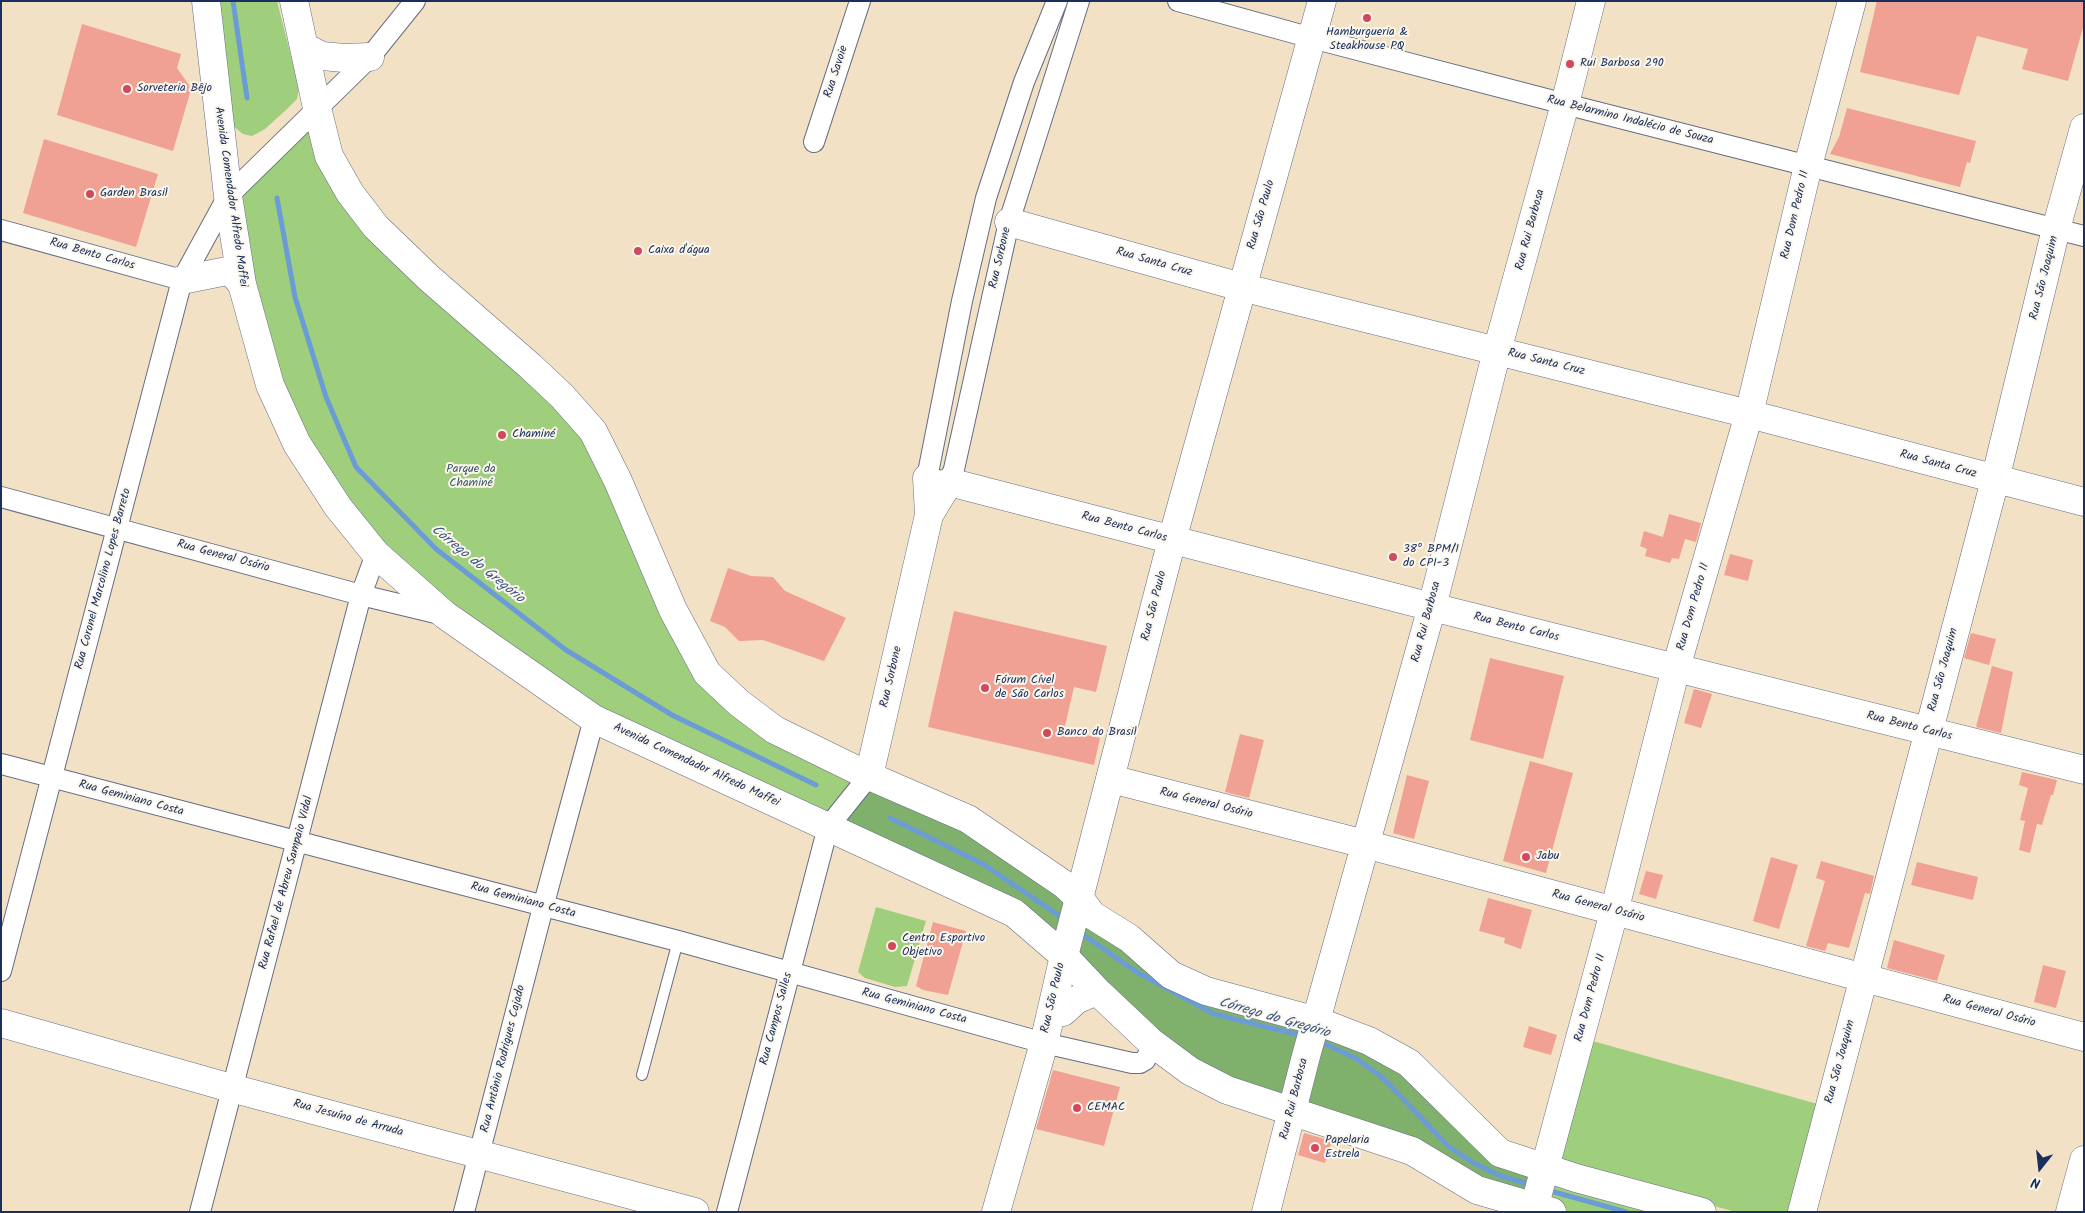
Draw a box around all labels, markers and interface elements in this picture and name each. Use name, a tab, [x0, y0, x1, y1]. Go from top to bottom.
marker: Hamburgueria & Steakhouse PQ	[1361, 12, 1373, 24]
place label: Hamburgueria & Steakhouse PQ	[1326, 26, 1408, 54]
street label: Rua Savoie	[822, 44, 852, 100]
place label: Rui Barbosa 290	[1580, 57, 1664, 71]
marker: Rui Barbosa 290	[1564, 58, 1576, 70]
place label: Sorveteria Bêjo	[137, 82, 212, 96]
marker: Sorveteria Bêjo	[121, 83, 133, 95]
street label: Rua Belarmino Indalécio de Souza	[1545, 93, 1715, 149]
street label: Avenida Comendador Alfredo Maffei	[210, 106, 250, 288]
street label: Rua Dom Pedro II	[1779, 169, 1813, 261]
street label: Rua São Paulo	[1245, 179, 1279, 251]
place label: Garden Brasil	[100, 187, 168, 201]
marker: Garden Brasil	[84, 188, 96, 200]
street label: Rua Rui Barbosa	[1513, 188, 1549, 272]
street label: Rua Sorbone	[987, 226, 1015, 290]
street label: Rua São Joaquim	[2028, 235, 2062, 321]
street label: Rua Bento Carlos	[48, 236, 136, 274]
place label: Caixa d'água	[648, 244, 710, 258]
marker: Caixa d'água	[632, 245, 644, 257]
street label: Rua Santa Cruz	[1114, 245, 1194, 281]
street label: Rua Santa Cruz	[1506, 346, 1586, 380]
place label: Chaminé	[512, 428, 555, 442]
marker: Chaminé	[496, 429, 508, 441]
street label: Rua Santa Cruz	[1898, 448, 1978, 482]
park label: Parque da Chaminé	[446, 463, 496, 491]
street label: Rua Coronel Marcolino Lopes Barreto	[73, 487, 135, 671]
street label: Rua Bento Carlos	[1080, 510, 1168, 546]
water label: Córrego do Gregório	[427, 522, 527, 608]
street label: Rua General Osório	[175, 538, 271, 576]
place label: 38º BPM/I do CPI-3	[1403, 543, 1459, 571]
marker: 38º BPM/I do CPI-3	[1387, 551, 1399, 563]
street label: Rua Dom Pedro II	[1675, 562, 1713, 652]
street label: Rua São Paulo	[1139, 569, 1171, 643]
street label: Rua Rui Barbosa	[1409, 580, 1445, 664]
street label: Rua Bento Carlos	[1472, 610, 1560, 646]
street label: Rua São Joaquim	[1926, 627, 1962, 713]
street label: Rua Sorbone	[878, 645, 906, 709]
place label: Fórum Cível de São Carlos	[995, 674, 1064, 702]
marker: Fórum Cível de São Carlos	[979, 682, 991, 694]
street label: Rua Bento Carlos	[1865, 709, 1953, 745]
street label: Avenida Comendador Alfredo Maffei	[610, 721, 782, 811]
place label: Banco do Brasil	[1057, 726, 1137, 740]
marker: Banco do Brasil	[1041, 727, 1053, 739]
street label: Rua Geminiano Costa	[77, 778, 185, 820]
street label: Rua General Osório	[1158, 785, 1254, 823]
street label: Rua Rafael de Abreu Sampaio Vidal	[257, 795, 317, 971]
place label: Jabu	[1536, 850, 1559, 864]
marker: Jabu	[1520, 851, 1532, 863]
street label: Rua Geminiano Costa	[469, 880, 577, 922]
street label: Rua General Osório	[1550, 888, 1646, 926]
place label: Centro Esportivo Objetivo	[902, 932, 985, 960]
marker: Centro Esportivo Objetivo	[886, 940, 898, 952]
street label: Rua Dom Pedro II	[1572, 953, 1610, 1043]
street label: Rua São Paulo	[1039, 961, 1069, 1035]
street label: Rua Campos Salles	[758, 971, 796, 1067]
street label: Rua Antônio Rodrigues Cajado	[479, 984, 529, 1134]
street label: Rua Geminiano Costa	[860, 986, 968, 1028]
street label: Rua General Osório	[1941, 993, 2037, 1031]
water label: Córrego do Gregório	[1217, 995, 1331, 1043]
street label: Rua São Joaquim	[1823, 1019, 1859, 1105]
street label: Rua Rui Barbosa	[1278, 1057, 1312, 1141]
street label: Rua Jesuíno de Arruda	[291, 1097, 405, 1141]
place label: CEMAC	[1087, 1101, 1125, 1115]
marker: CEMAC	[1071, 1102, 1083, 1114]
place label: Papelaria Estrela	[1325, 1134, 1369, 1162]
marker: Papelaria Estrela	[1309, 1142, 1321, 1154]
north arrow	[2015, 1143, 2065, 1193]
text: N	[2029, 1171, 2043, 1194]

